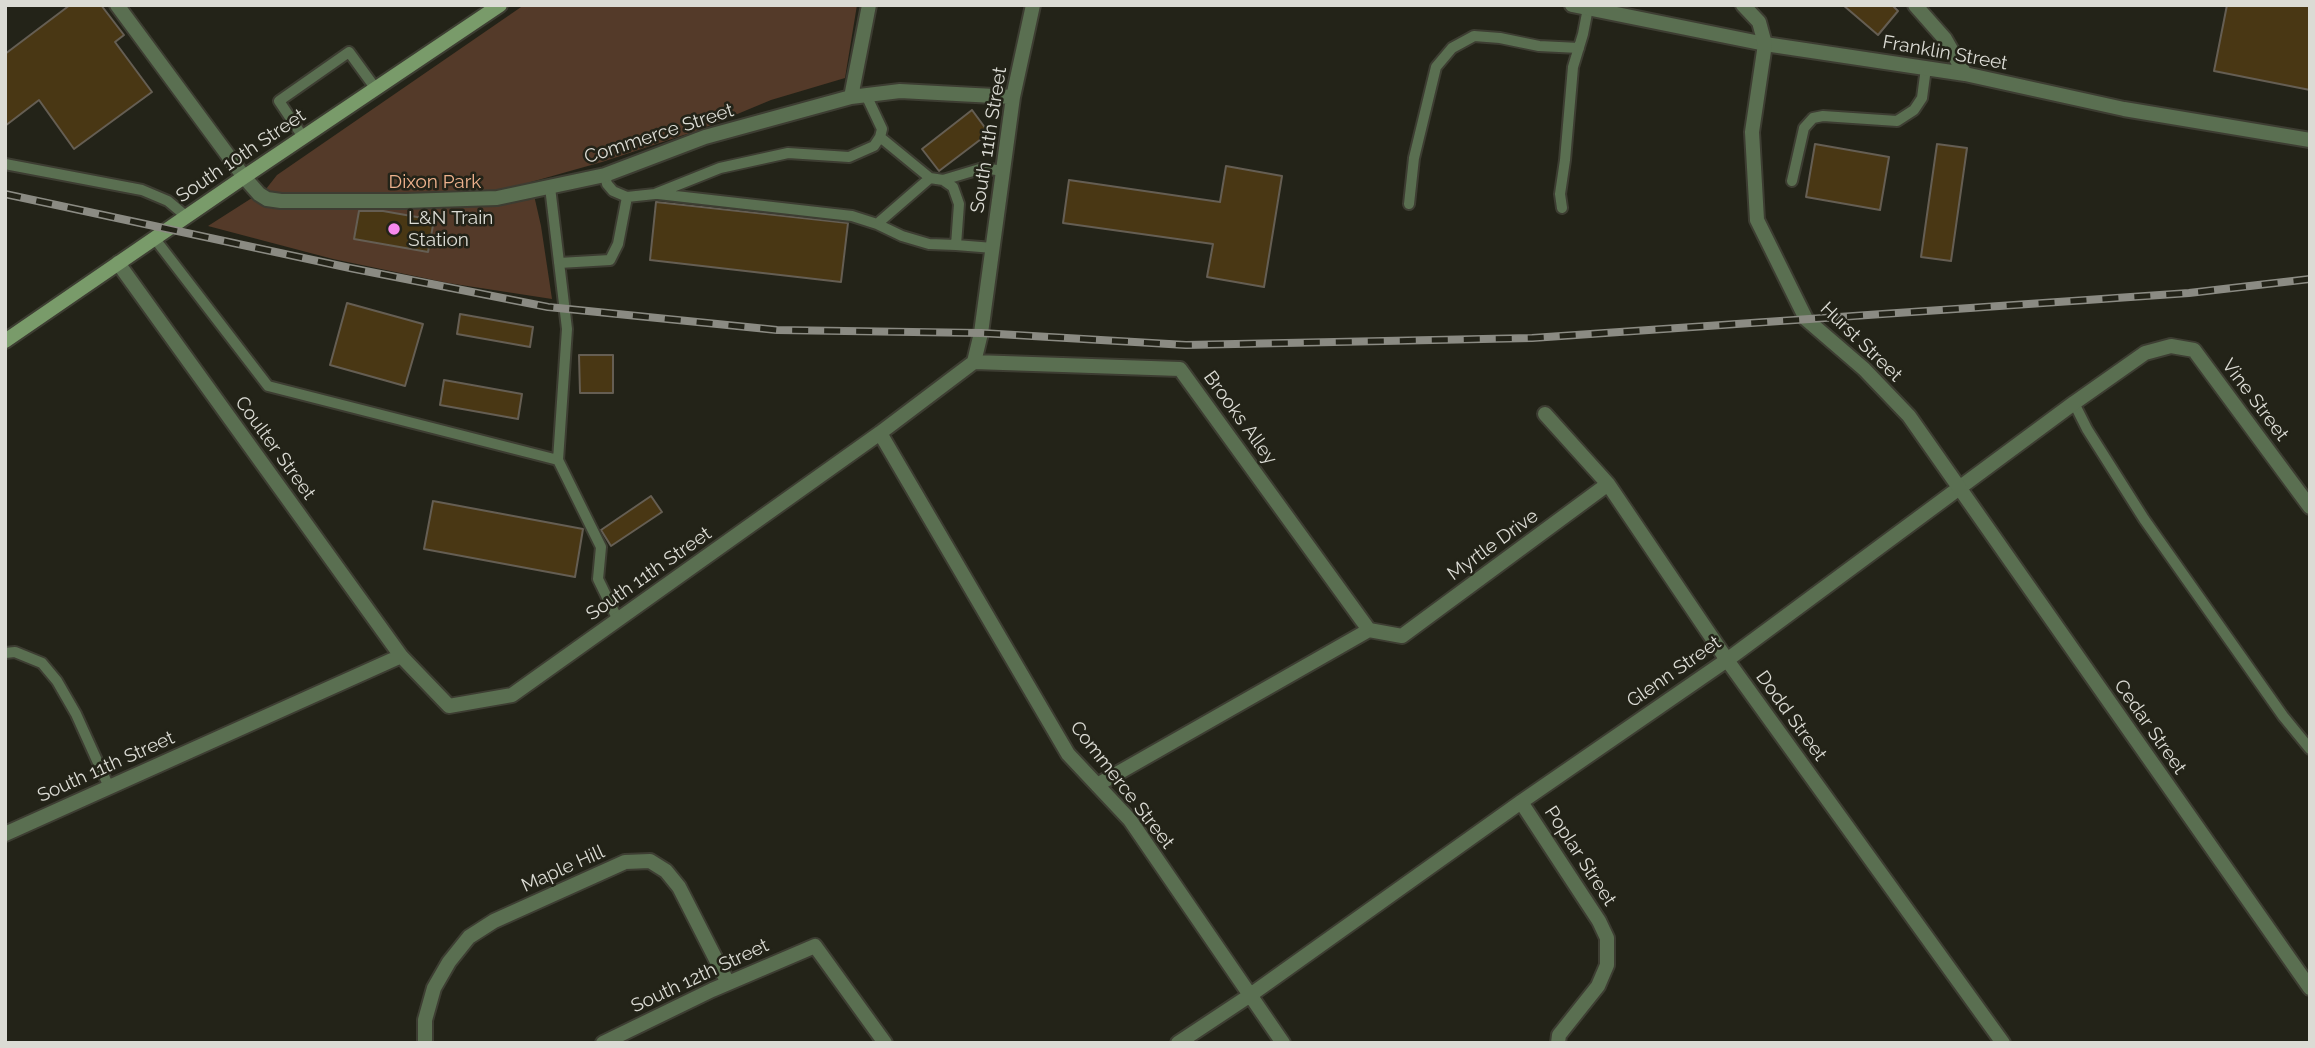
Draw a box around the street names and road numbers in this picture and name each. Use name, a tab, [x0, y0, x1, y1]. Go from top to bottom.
street label: Franklin Street	[1881, 31, 2009, 75]
street label: South 11th Street	[966, 65, 1012, 215]
street label: Commerce Street	[581, 99, 737, 169]
street label: South 10th Street	[172, 104, 310, 208]
street label: Hurst Street	[1815, 297, 1907, 387]
street label: Vine Street	[2217, 354, 2293, 446]
street label: Brooks Alley	[1198, 367, 1282, 469]
street label: Coulter Street	[230, 392, 320, 504]
street label: Myrtle Drive	[1443, 504, 1543, 586]
street label: South 11th Street	[582, 522, 716, 626]
street label: Glenn Street	[1623, 631, 1725, 713]
street label: Dodd Street	[1751, 666, 1831, 766]
street label: Cedar Street	[2109, 675, 2191, 779]
street label: Commerce Street	[1065, 717, 1179, 853]
street label: South 11th Street	[34, 727, 178, 807]
street label: Poplar Street	[1539, 802, 1621, 910]
street label: Maple Hill	[518, 841, 608, 897]
street label: South 12th Street	[627, 934, 773, 1018]

